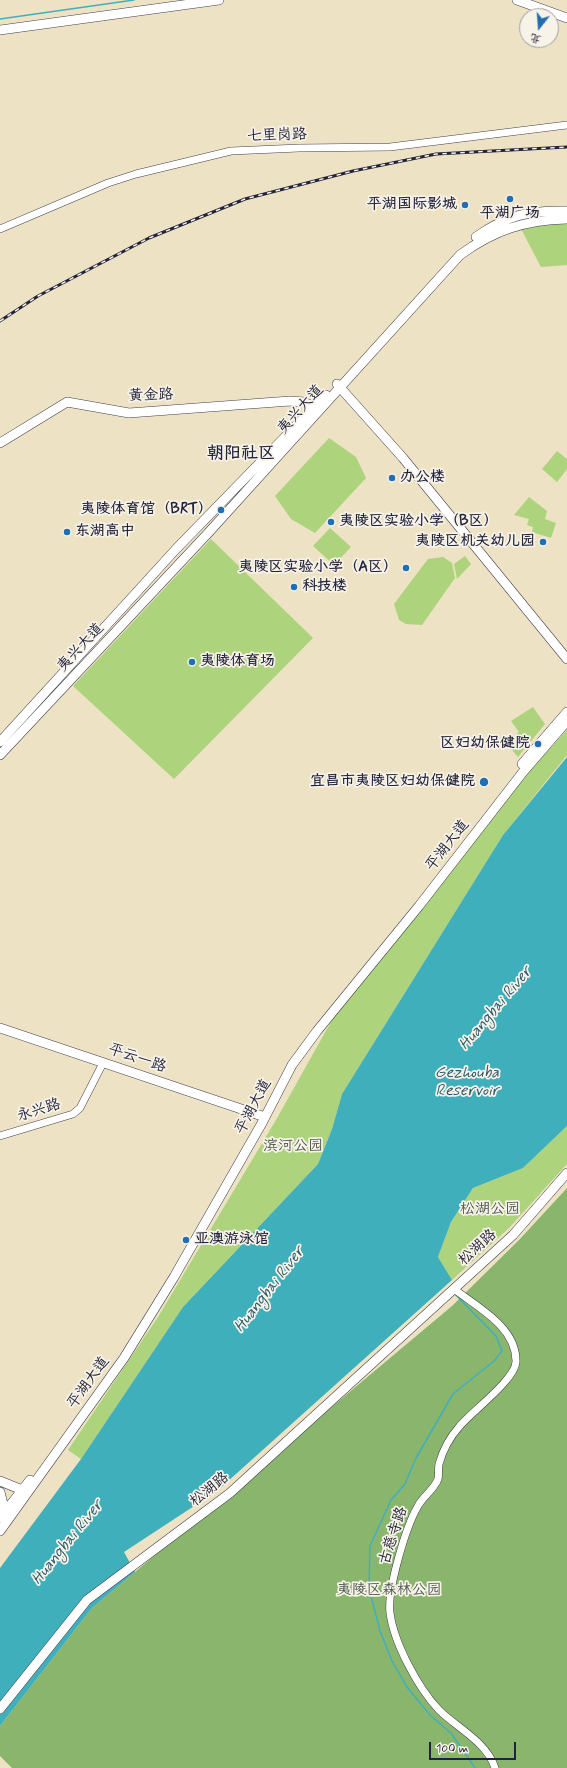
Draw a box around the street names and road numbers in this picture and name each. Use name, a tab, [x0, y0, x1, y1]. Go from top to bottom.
street label: 七里岗路	[247, 126, 307, 146]
street label: 夷兴大道	[274, 382, 328, 438]
street label: 黄金路	[128, 386, 174, 406]
street label: 夷兴大道	[54, 620, 108, 676]
street label: 平湖大道	[422, 817, 474, 875]
street label: 平云一路	[106, 1041, 168, 1077]
street label: 平湖大道	[232, 1076, 276, 1138]
street label: 永兴路	[15, 1096, 63, 1126]
street label: 松湖路	[455, 1226, 501, 1270]
street label: 平湖大道	[64, 1353, 114, 1413]
street label: 松湖路	[187, 1469, 233, 1511]
street label: 古慈寺路	[376, 1505, 412, 1567]

